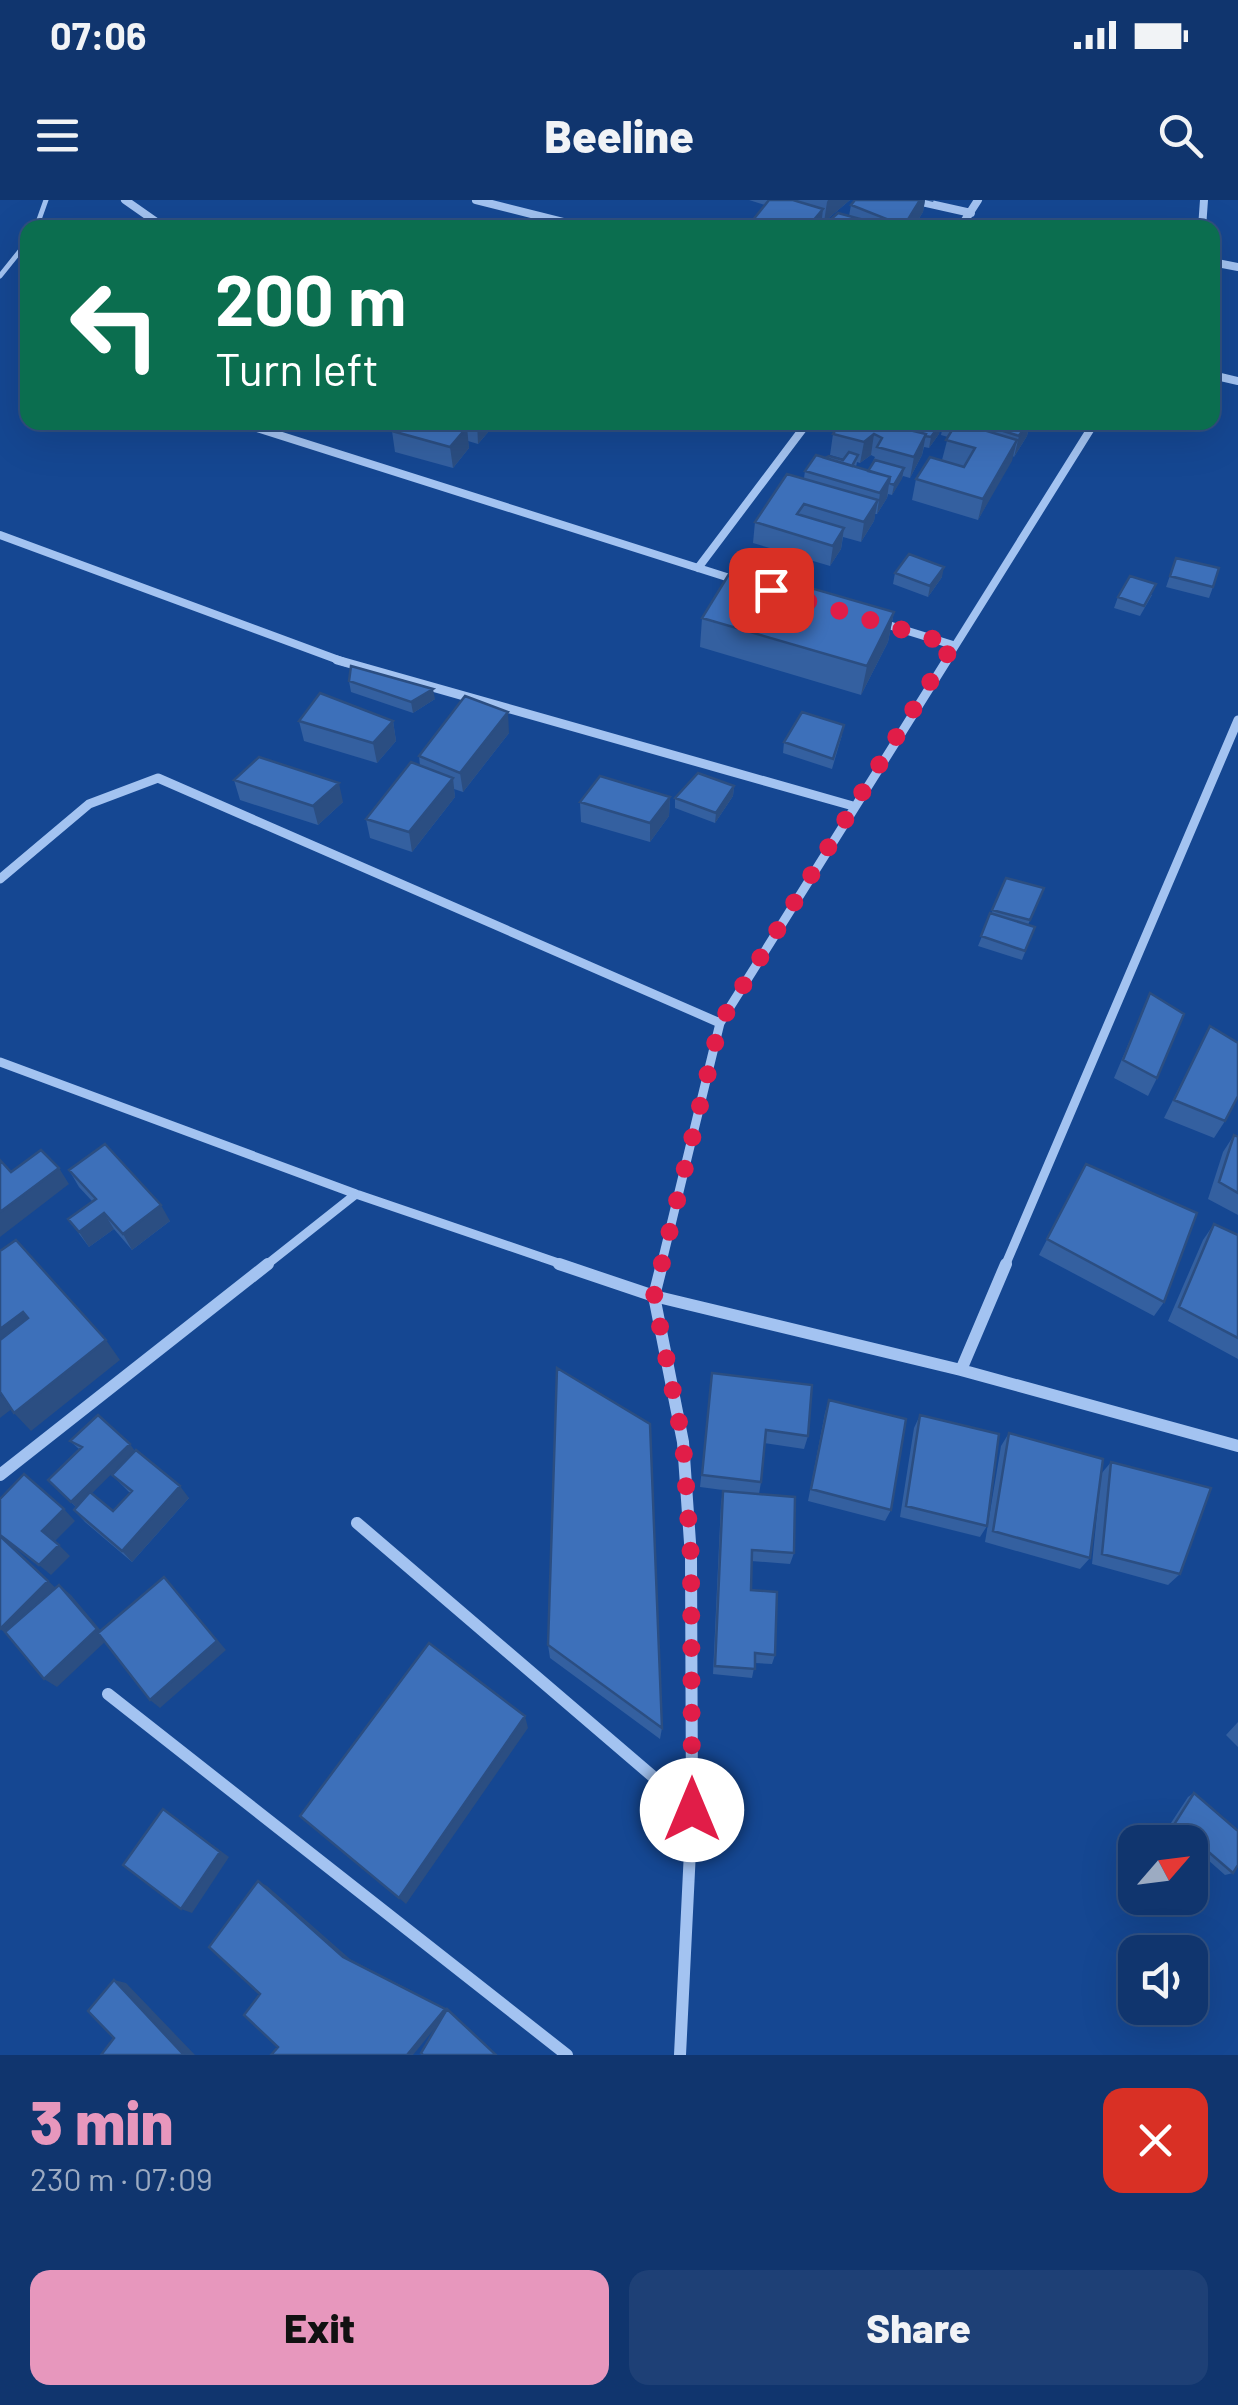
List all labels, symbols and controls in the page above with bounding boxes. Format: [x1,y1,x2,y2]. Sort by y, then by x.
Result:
text: 07:06 [50,12,146,58]
icon: menu [30,108,85,163]
text: Beeline [544,108,694,162]
icon: search [1153,108,1208,163]
text: 200 m [215,256,406,340]
icon: left [50,260,180,390]
text: Turn left [215,341,379,395]
pin [729,548,814,633]
icon: arrive [744,563,799,618]
position arrow [640,1758,744,1862]
north arrow [1118,1825,1208,1915]
map controls [1118,1825,1208,2025]
button: sound [1118,1935,1208,2025]
text: 3 min [30,2085,174,2157]
button: close [1103,2088,1208,2193]
text: 230 m · 07:09 [30,2159,213,2197]
button: Exit [30,2270,609,2385]
button: Share [629,2270,1208,2385]

